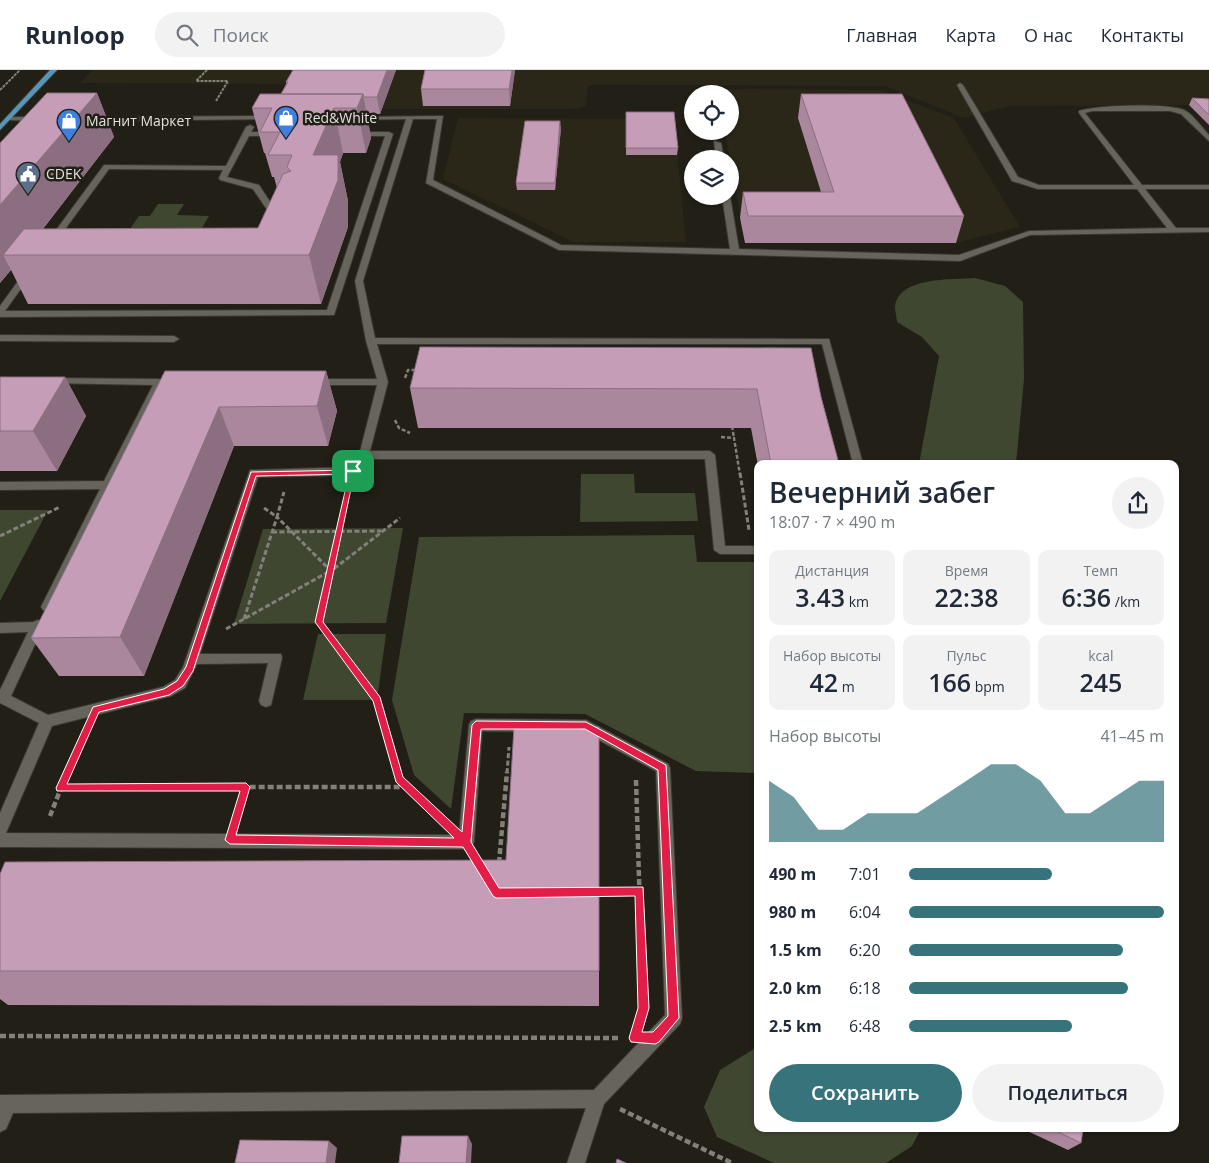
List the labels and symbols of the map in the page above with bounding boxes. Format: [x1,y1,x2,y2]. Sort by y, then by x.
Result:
shop icon: Red&White [273,105,299,139]
shop icon: Магнит Маркет [56,108,82,142]
place label: Red&White [304,108,377,127]
place label: Магнит Маркет [86,111,191,130]
public building icon: CDEK [15,161,41,195]
place label: CDEK [46,164,82,183]
pin [332,450,374,492]

